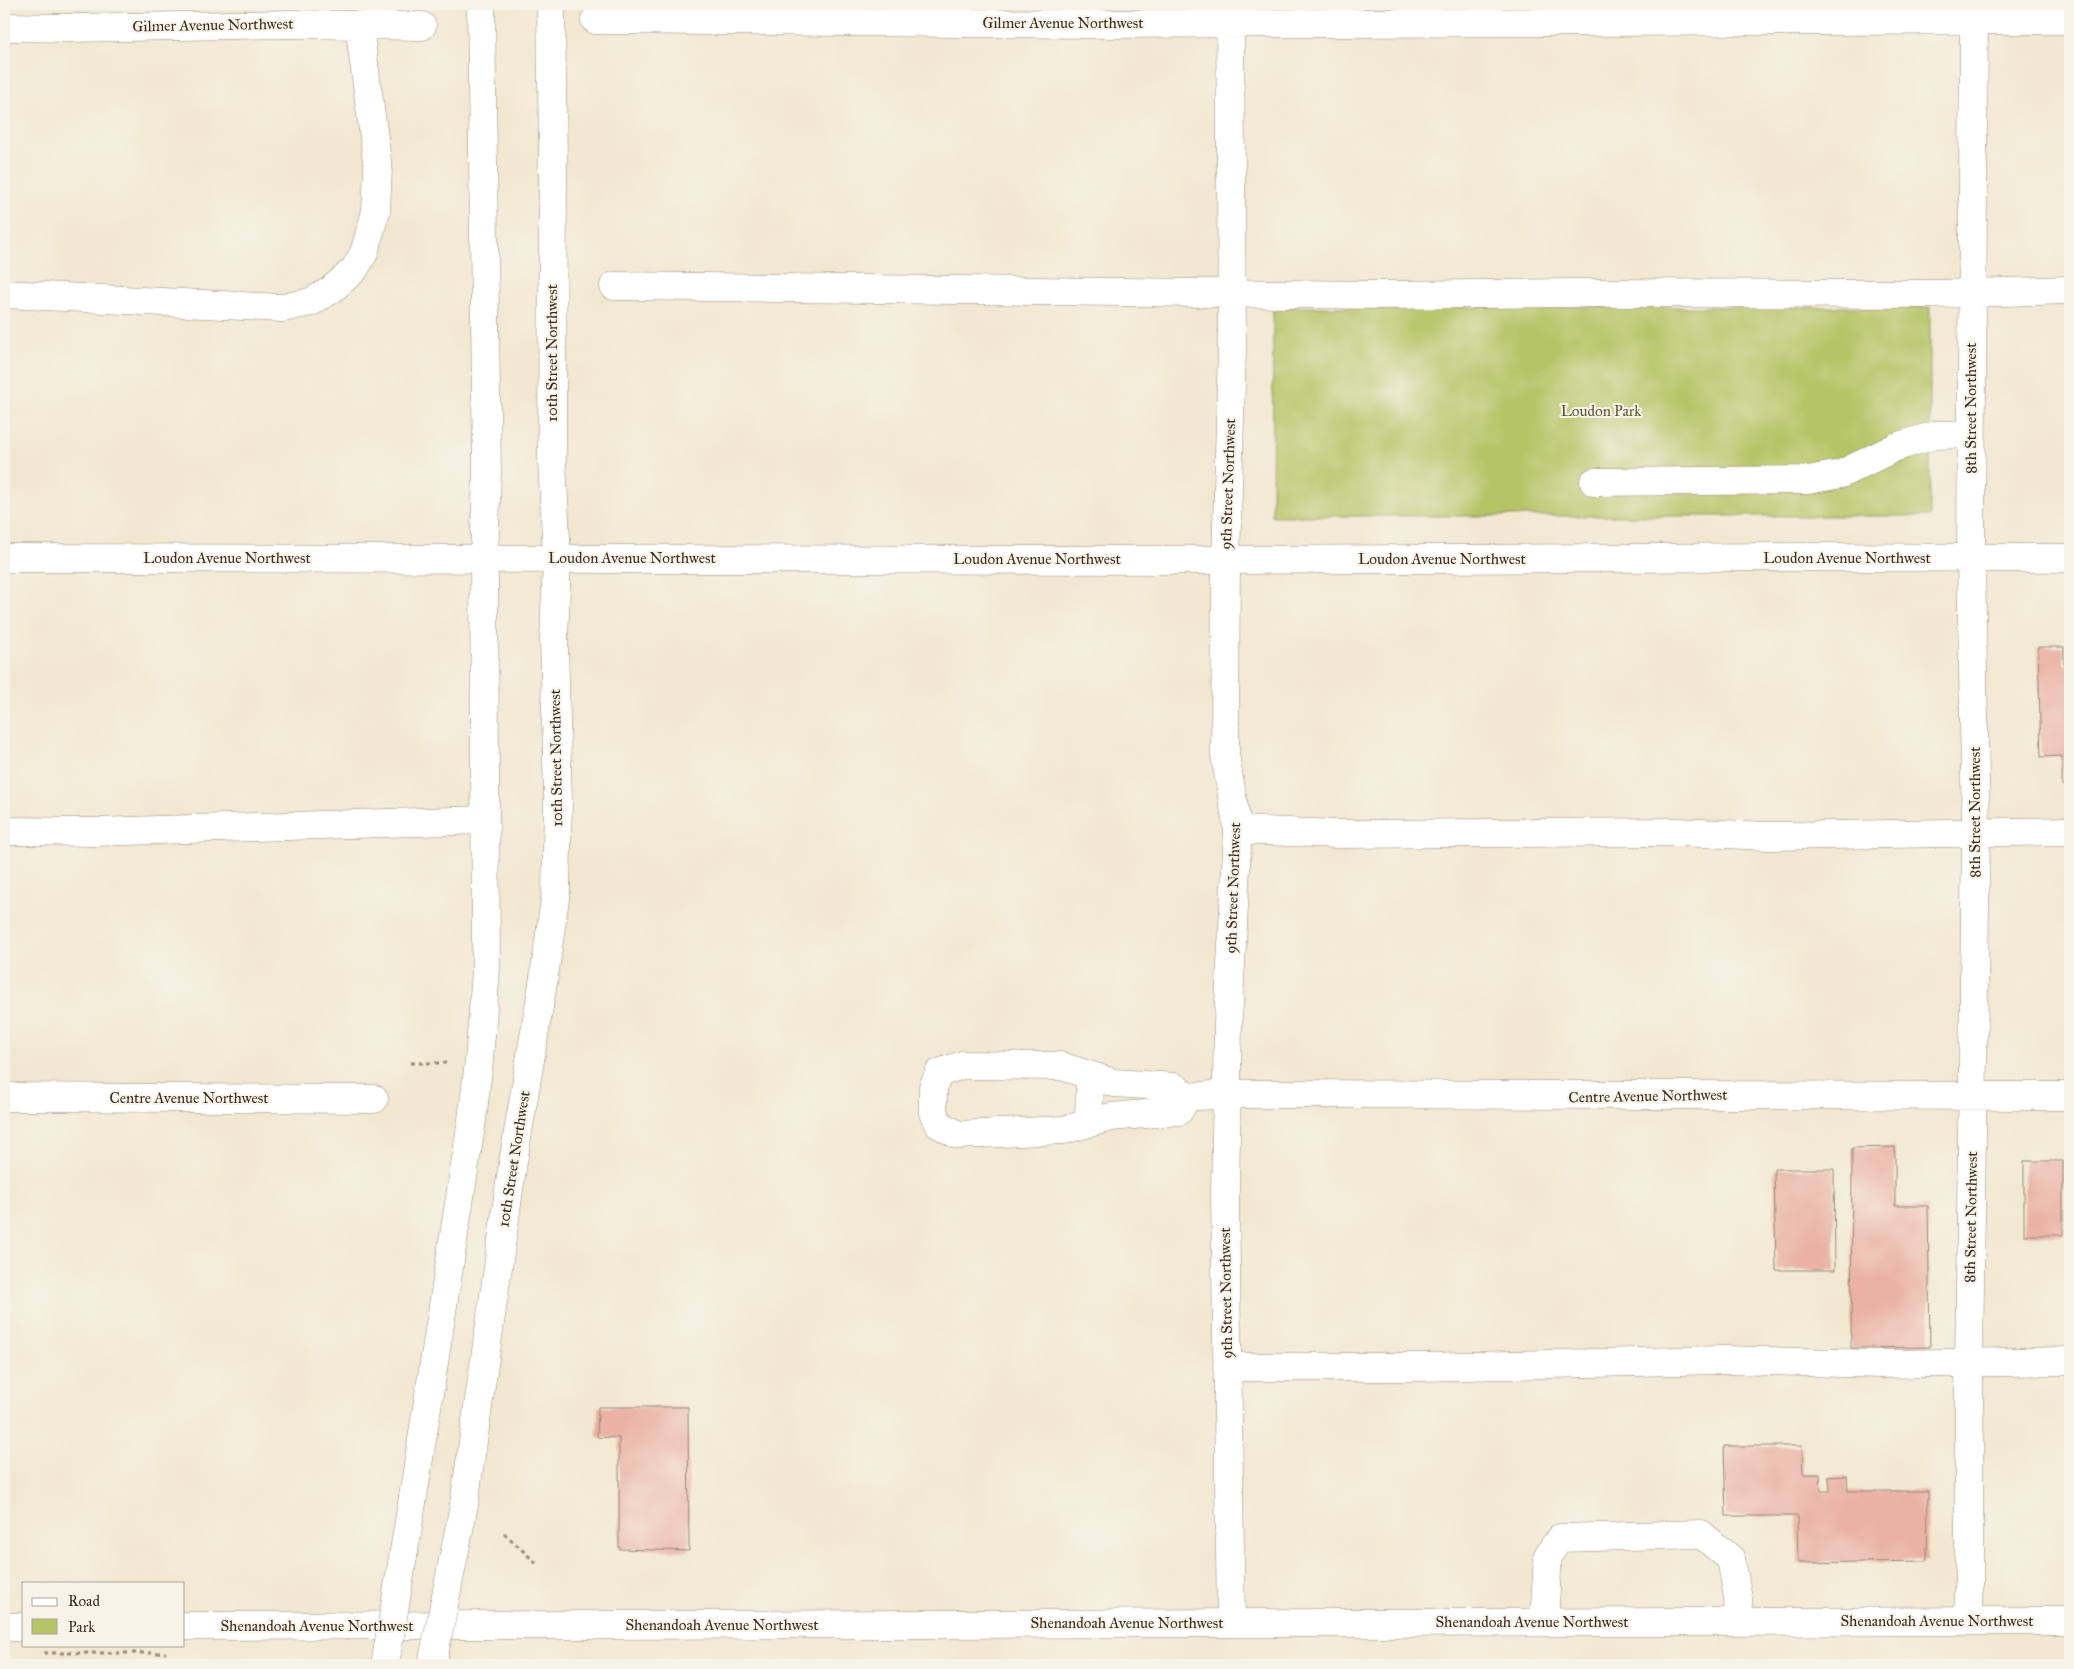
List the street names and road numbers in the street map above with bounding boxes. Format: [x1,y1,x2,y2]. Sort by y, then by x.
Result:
street label: Gilmer Avenue Northwest [983,14,1144,32]
street label: Gilmer Avenue Northwest [132,15,294,35]
street label: 10th Street Northwest [543,283,561,422]
street label: 8th Street Northwest [1962,342,1980,474]
street label: 9th Street Northwest [1217,417,1239,550]
street label: Loudon Avenue Northwest [143,549,311,567]
street label: Loudon Avenue Northwest [548,549,716,567]
street label: Loudon Avenue Northwest [1763,549,1931,567]
street label: Loudon Avenue Northwest [953,550,1121,568]
street label: Loudon Avenue Northwest [1358,550,1526,568]
street label: 10th Street Northwest [546,688,566,827]
street label: 8th Street Northwest [1966,746,1984,878]
street label: 9th Street Northwest [1222,821,1244,954]
street label: Centre Avenue Northwest [1568,1086,1728,1106]
street label: Centre Avenue Northwest [109,1089,269,1107]
street label: 10th Street Northwest [494,1089,534,1229]
street label: 8th Street Northwest [1961,1151,1981,1283]
street label: 9th Street Northwest [1216,1226,1236,1359]
street label: Shenandoah Avenue Northwest [1840,1612,2034,1630]
street label: Shenandoah Avenue Northwest [1435,1613,1629,1631]
street label: Shenandoah Avenue Northwest [1030,1614,1224,1632]
street label: Shenandoah Avenue Northwest [625,1616,819,1634]
street label: Shenandoah Avenue Northwest [220,1617,414,1635]

